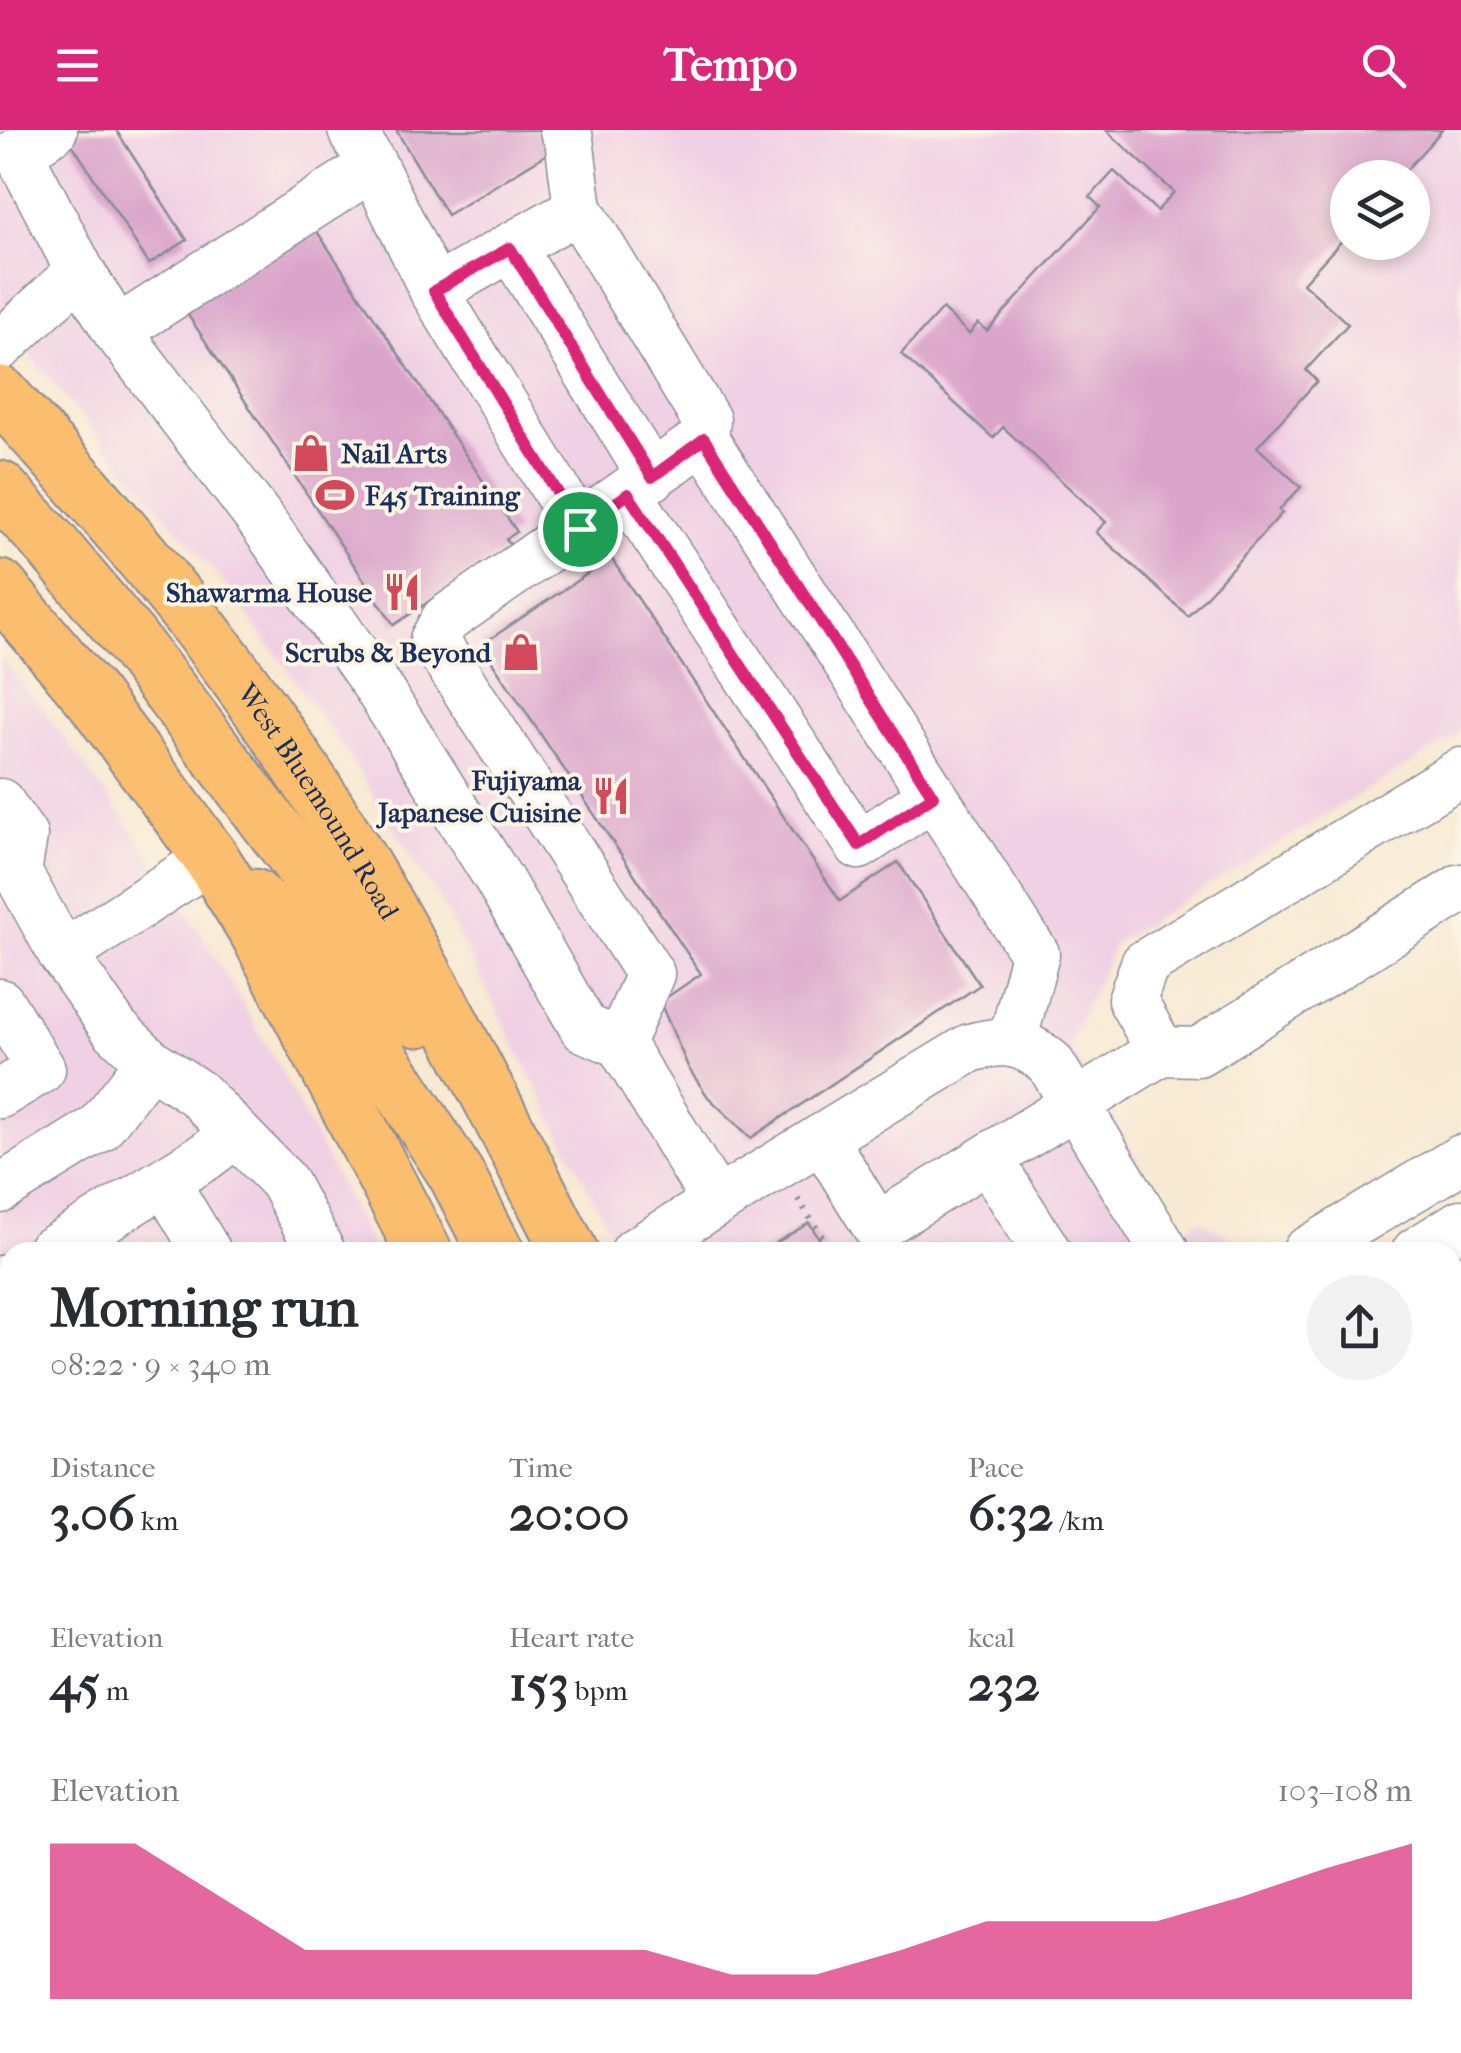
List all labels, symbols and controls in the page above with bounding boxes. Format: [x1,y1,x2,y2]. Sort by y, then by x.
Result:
icon: menu [50,38,105,93]
icon: search [1356,38,1411,93]
text: Tempo [664,39,797,92]
map controls [1330,160,1430,260]
button: layers [1330,160,1430,260]
shop icon: Nail Arts [290,432,332,474]
place label: Nail Arts [341,437,447,470]
sports icon: F45 Training [314,474,356,516]
place label: F45 Training [365,479,521,513]
pin [538,487,623,572]
icon: arrive [553,502,608,557]
restaurant icon: Shawarma House [381,571,423,613]
place label: Shawarma House [166,576,372,609]
shop icon: Scrubs & Beyond [500,631,542,673]
place label: Scrubs & Beyond [285,636,492,669]
street label: West Bluemound Road [230,676,406,926]
place label: Fujiyama Japanese Cuisine [375,764,582,829]
restaurant icon: Fujiyama Japanese Cuisine [590,775,632,817]
button: share [1307,1275,1412,1380]
text: Morning run [50,1276,358,1340]
text: 08:22 · 9 × 340 m [50,1346,271,1383]
text: Distance [50,1451,155,1484]
text: Time [509,1451,573,1484]
text: Pace [968,1451,1024,1484]
text: 3.06 [50,1484,135,1543]
text: 20:00 [509,1484,630,1543]
text: 6:32 [968,1484,1053,1543]
text: km [135,1504,179,1537]
text: /km [1053,1504,1104,1537]
text: Elevation [50,1621,163,1654]
text: Heart rate [509,1621,634,1654]
text: kcal [968,1621,1015,1654]
text: 45 [50,1654,100,1713]
text: 153 [509,1654,569,1713]
text: 232 [968,1654,1040,1713]
text: m [100,1674,129,1707]
text: bpm [569,1674,628,1707]
text: Elevation [50,1772,179,1809]
text: 103–108 m [1278,1772,1412,1809]

